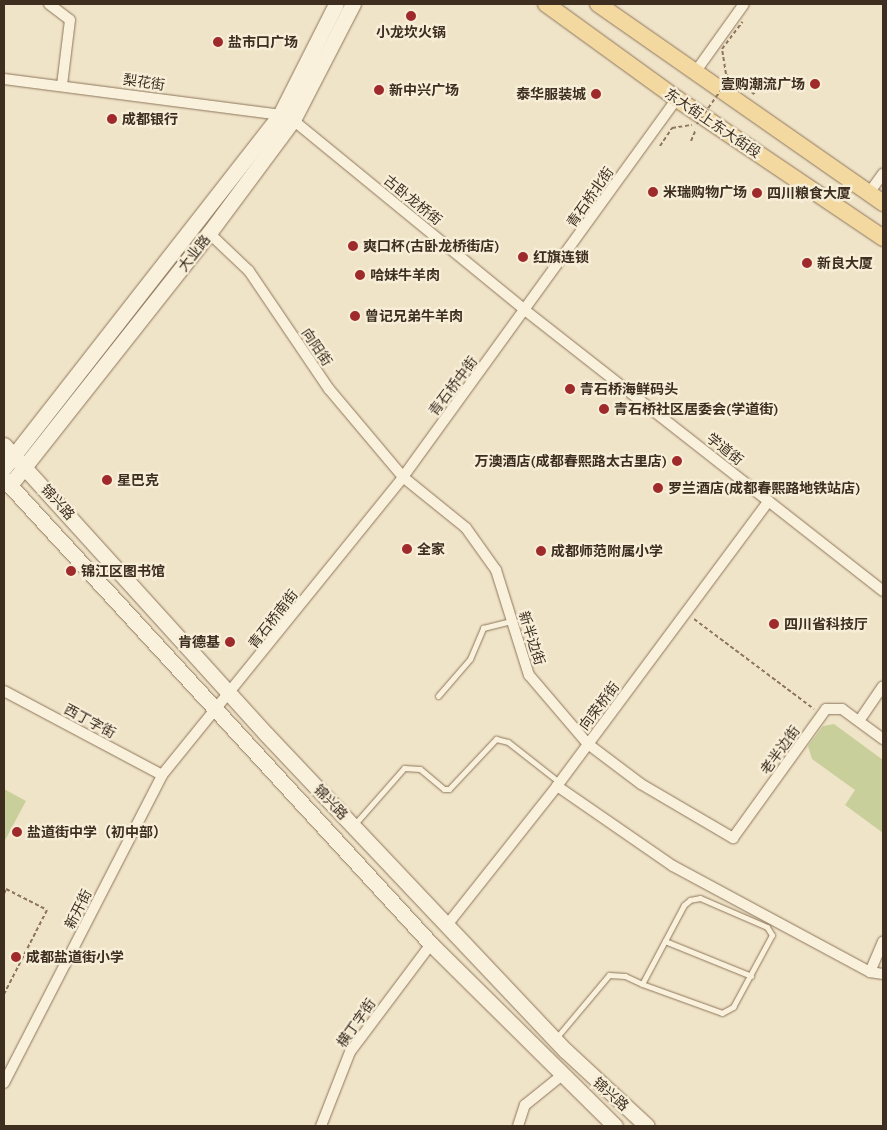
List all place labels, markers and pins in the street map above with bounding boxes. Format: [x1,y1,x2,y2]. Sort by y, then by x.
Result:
marker: 小龙坎火锅 [405,10,417,22]
place label: 小龙坎火锅 [376,24,446,40]
place label: 盐市口广场 [228,34,298,50]
marker: 盐市口广场 [212,36,224,48]
place label: 壹购潮流广场 [721,76,805,92]
marker: 壹购潮流广场 [809,78,821,90]
place label: 新中兴广场 [389,82,459,98]
marker: 新中兴广场 [373,84,385,96]
place label: 泰华服装城 [516,86,586,102]
marker: 泰华服装城 [590,88,602,100]
place label: 成都银行 [122,111,178,127]
marker: 成都银行 [106,113,118,125]
place label: 米瑞购物广场 [663,184,747,200]
place label: 四川粮食大厦 [767,185,851,201]
marker: 米瑞购物广场 [647,186,659,198]
marker: 四川粮食大厦 [751,187,763,199]
place label: 爽口杯(古卧龙桥街店) [363,238,500,254]
marker: 爽口杯(古卧龙桥街店) [347,240,359,252]
place label: 红旗连锁 [533,249,589,265]
marker: 红旗连锁 [517,251,529,263]
place label: 新良大厦 [817,255,873,271]
marker: 新良大厦 [801,257,813,269]
place label: 哈妹牛羊肉 [370,267,440,283]
marker: 哈妹牛羊肉 [354,269,366,281]
place label: 曾记兄弟牛羊肉 [365,308,463,324]
marker: 曾记兄弟牛羊肉 [349,310,361,322]
place label: 青石桥海鲜码头 [580,381,678,397]
marker: 青石桥海鲜码头 [564,383,576,395]
place label: 青石桥社区居委会(学道街) [614,401,779,417]
marker: 青石桥社区居委会(学道街) [598,403,610,415]
place label: 万澳酒店(成都春熙路太古里店) [474,453,667,469]
marker: 万澳酒店(成都春熙路太古里店) [671,455,683,467]
place label: 星巴克 [117,472,159,488]
marker: 星巴克 [101,474,113,486]
place label: 罗兰酒店(成都春熙路地铁站店) [668,480,861,496]
marker: 罗兰酒店(成都春熙路地铁站店) [652,482,664,494]
place label: 全家 [417,541,445,557]
marker: 全家 [401,543,413,555]
place label: 成都师范附属小学 [551,543,663,559]
marker: 成都师范附属小学 [535,545,547,557]
place label: 锦江区图书馆 [81,563,165,579]
marker: 锦江区图书馆 [65,565,77,577]
place label: 四川省科技厅 [784,616,868,632]
marker: 四川省科技厅 [768,618,780,630]
place label: 肯德基 [178,634,220,650]
marker: 肯德基 [224,636,236,648]
place label: 盐道街中学（初中部） [27,824,167,840]
marker: 盐道街中学（初中部） [11,826,23,838]
place label: 成都盐道街小学 [26,949,124,965]
marker: 成都盐道街小学 [10,951,22,963]

